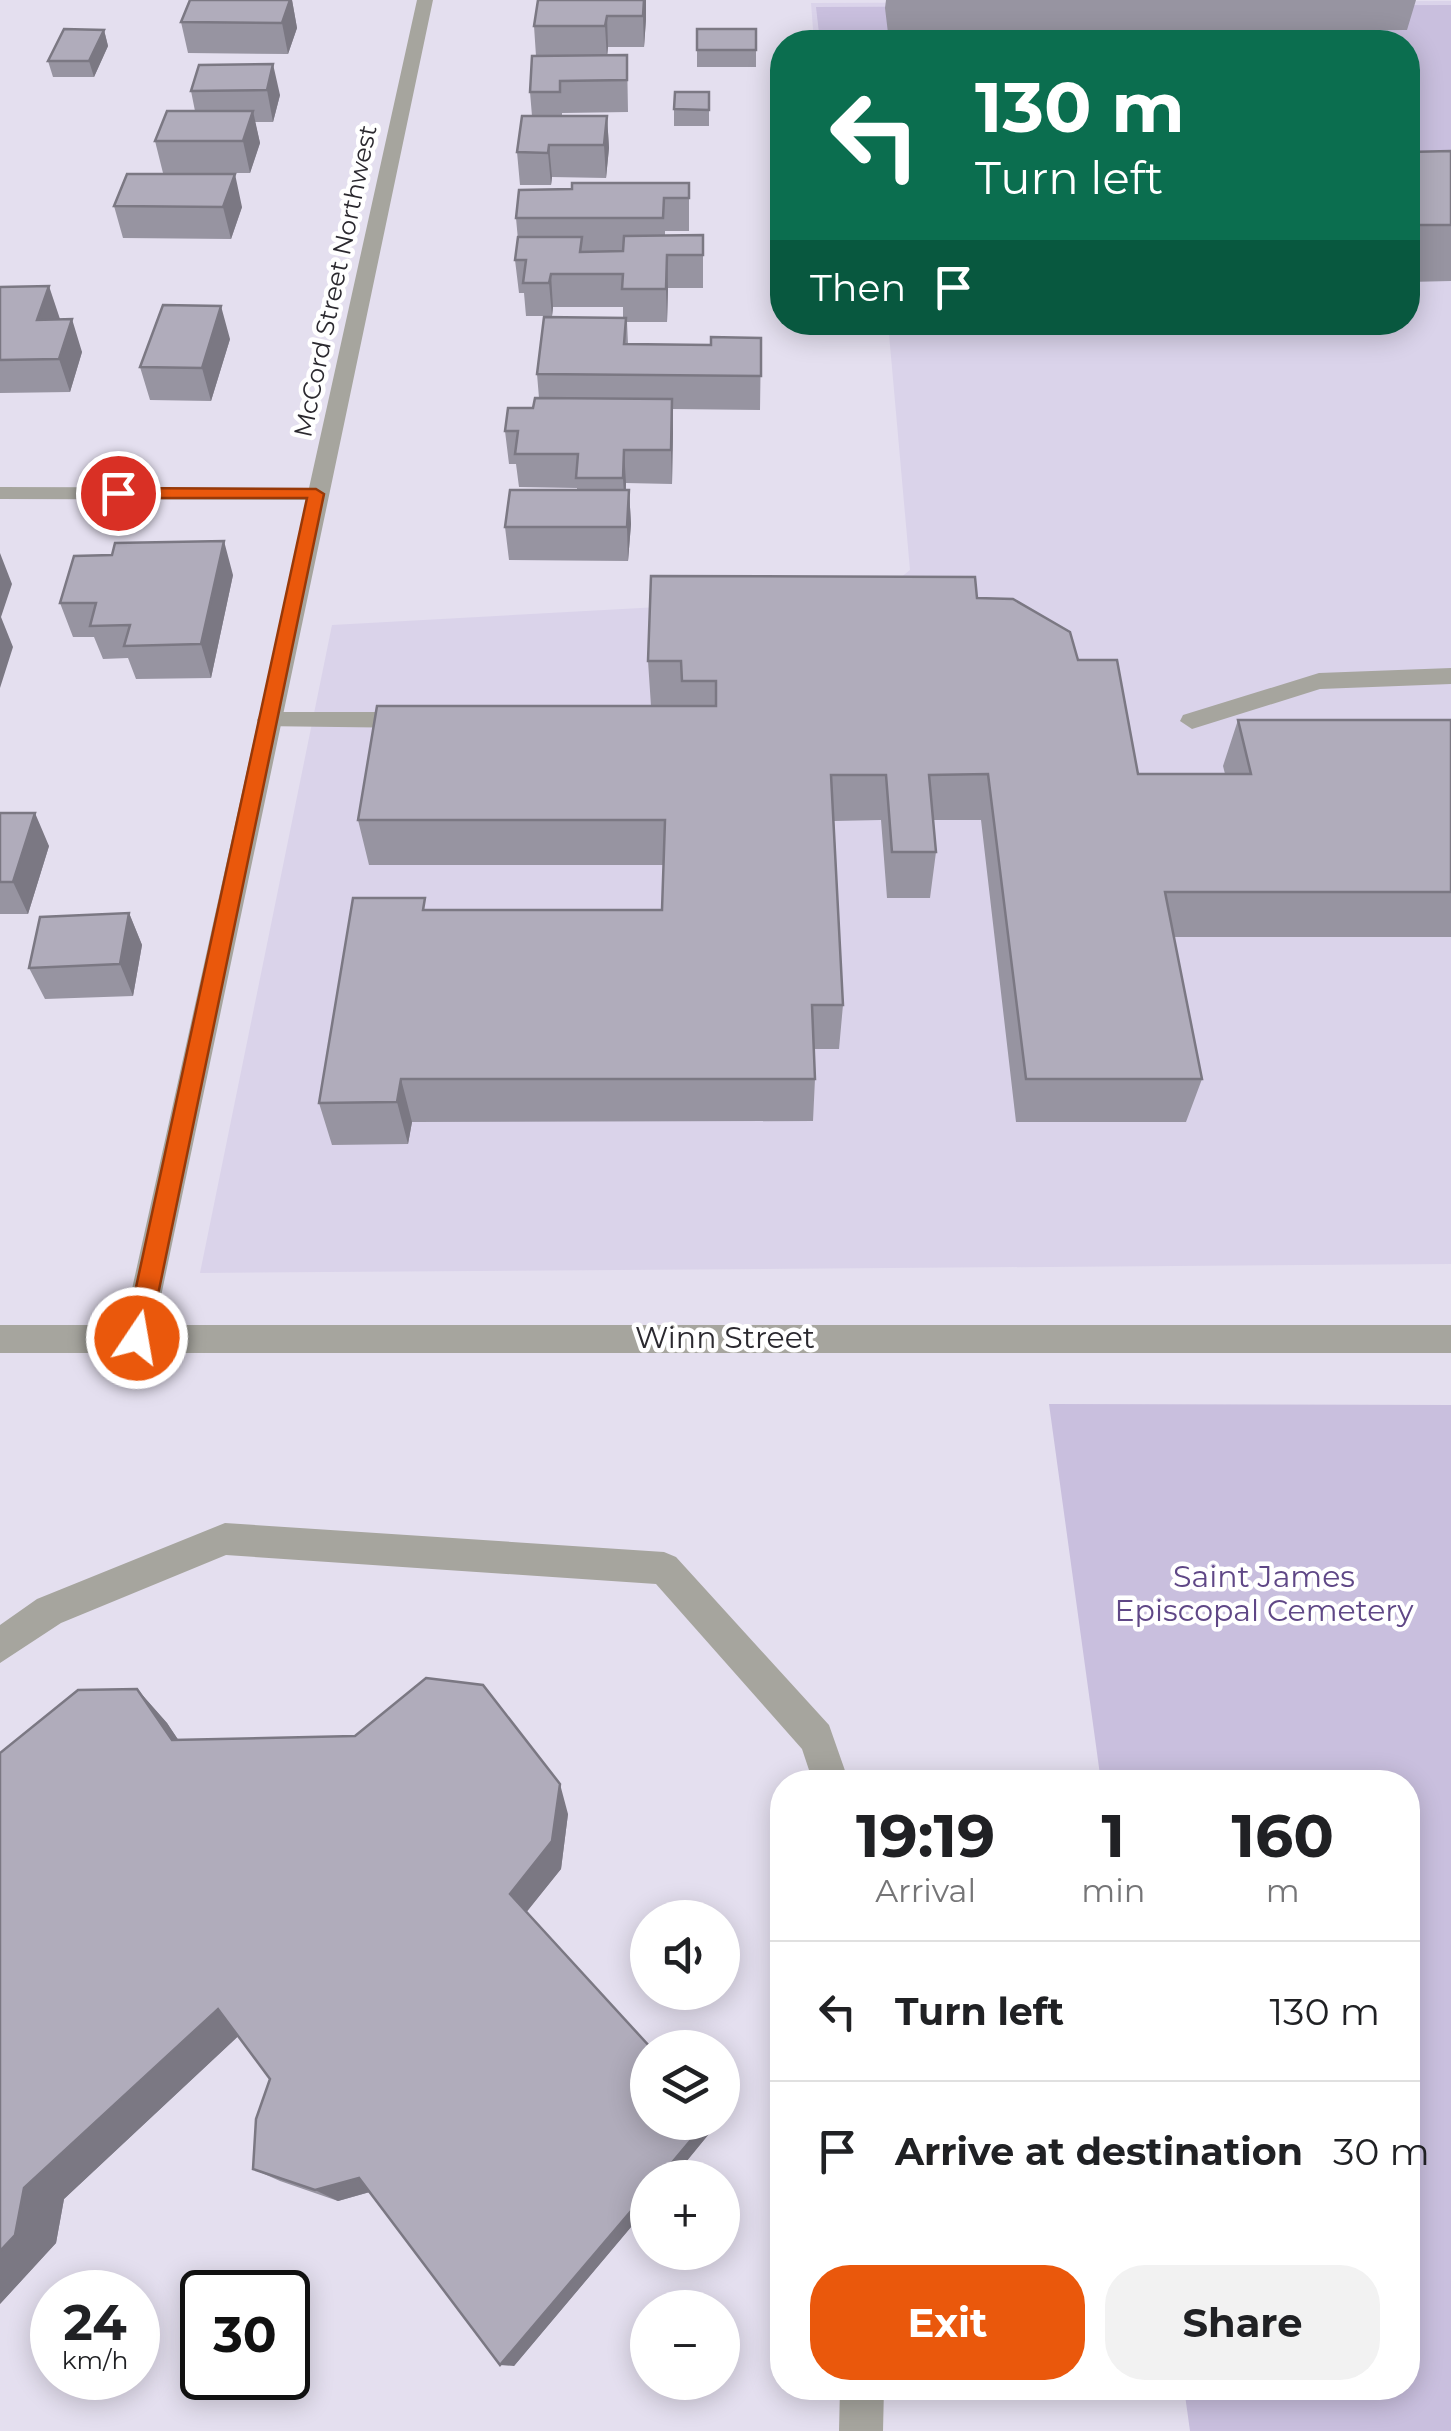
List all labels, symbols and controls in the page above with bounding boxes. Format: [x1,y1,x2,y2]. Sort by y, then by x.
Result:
text: 130 m [975,64,1185,150]
icon: left [810,70,940,200]
street label: McCord Street Northwest [287,122,383,440]
text: Turn left [975,150,1163,205]
icon: arrive [926,260,981,315]
text: Then [810,264,906,311]
pin [76,451,161,536]
icon: arrive [91,466,146,521]
position arrow [85,1286,189,1390]
street label: Winn Street [635,1319,815,1356]
park label: Saint James Episcopal Cemetery [1115,1558,1414,1629]
text: 19:19 [856,1799,995,1872]
text: 1 [1102,1799,1125,1872]
text: 160 [1231,1799,1334,1872]
text: Arrival [875,1871,976,1910]
text: min [1081,1871,1145,1910]
text: m [1266,1871,1300,1910]
map controls [630,1900,740,2400]
button: sound [630,1900,740,2010]
icon: left [810,1984,865,2039]
text: Turn left [895,1988,1064,2035]
text: 130 m [1269,1988,1380,2035]
button: layers [630,2030,740,2140]
icon: arrive [810,2124,865,2179]
text: Arrive at destination [895,2128,1303,2175]
text: 30 m [1333,2128,1430,2175]
button: + [630,2160,740,2270]
button: Exit [810,2265,1085,2380]
button: Share [1105,2265,1380,2380]
speed limit sign: 30 [180,2270,310,2400]
button: − [630,2290,740,2400]
text: 24 [63,2292,127,2353]
text: km/h [62,2345,128,2375]

